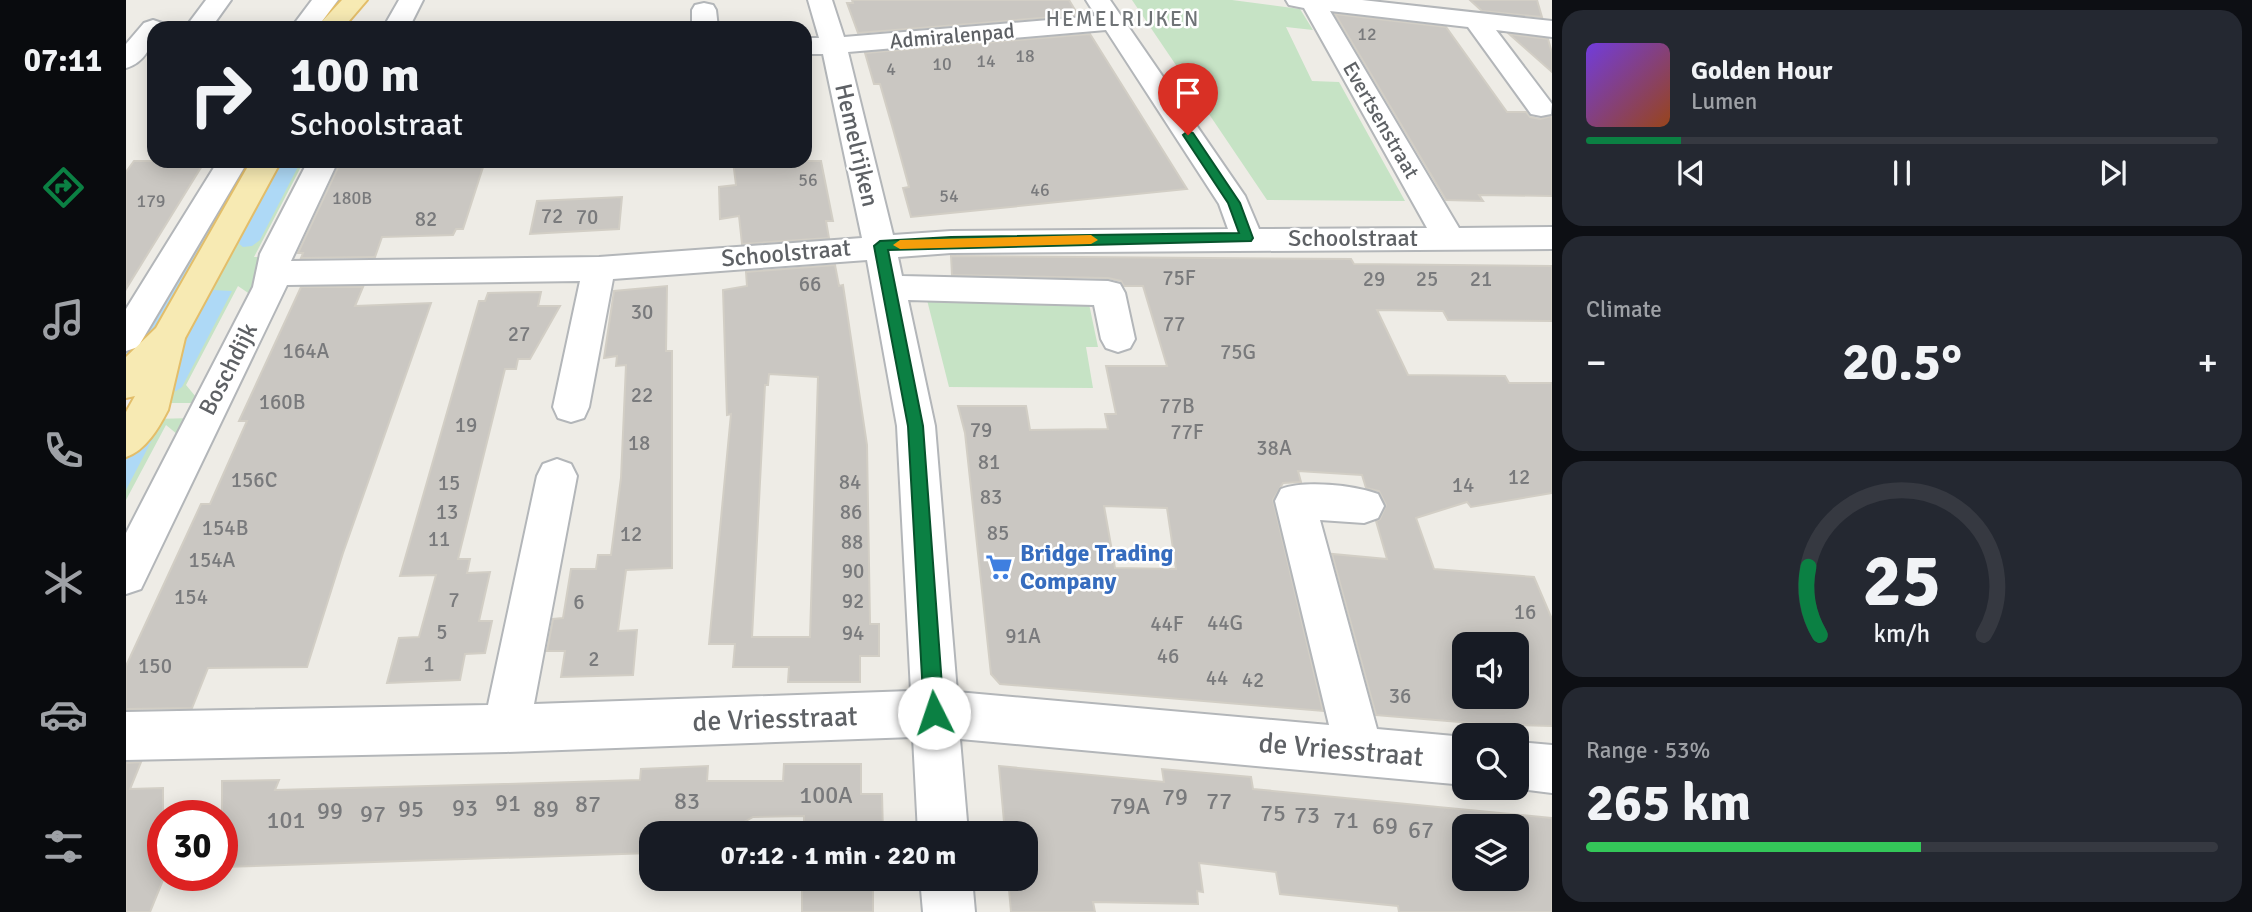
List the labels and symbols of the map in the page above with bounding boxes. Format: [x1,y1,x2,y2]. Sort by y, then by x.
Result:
district label: HEMELRIJKEN [1046,6,1200,32]
street label: Admiralenpad [888,18,1016,54]
house number: 12 [1357,23,1377,45]
house number: 18 [1015,45,1035,67]
house number: 14 [976,50,996,72]
house number: 10 [932,53,952,75]
street label: Evertsenstraat [1337,57,1425,183]
house number: 4 [886,58,896,80]
pin [1158,63,1218,135]
street label: Hemelrijken [828,80,886,210]
house number: 56 [798,169,818,191]
house number: 46 [1030,179,1050,201]
house number: 54 [939,185,959,207]
house number: 180B [332,187,372,209]
house number: 179 [136,190,166,212]
house number: 72 [541,203,563,229]
house number: 70 [576,204,598,230]
house number: 82 [415,206,437,232]
street label: Schoolstraat [1288,223,1418,253]
street label: Schoolstraat [720,232,852,274]
house number: 75F [1162,265,1196,291]
house number: 29 [1363,266,1385,292]
house number: 25 [1416,266,1438,292]
house number: 21 [1470,266,1492,292]
house number: 66 [799,271,821,297]
house number: 30 [631,299,653,325]
house number: 77 [1163,311,1185,337]
street label: Boschdijk [192,318,264,420]
house number: 27 [508,321,530,347]
house number: 164A [283,338,330,364]
house number: 75G [1220,339,1256,365]
house number: 22 [631,382,653,408]
house number: 160B [259,389,305,415]
house number: 77B [1159,393,1195,419]
house number: 19 [455,412,477,438]
house number: 79 [970,417,992,443]
house number: 77F [1170,419,1204,445]
house number: 18 [628,430,650,456]
house number: 38A [1256,435,1292,461]
house number: 81 [978,449,1000,475]
house number: 12 [1508,464,1530,490]
house number: 156C [231,467,277,493]
house number: 84 [839,469,861,495]
house number: 15 [438,470,460,496]
house number: 14 [1452,472,1474,498]
house number: 83 [980,484,1002,510]
house number: 13 [436,499,458,525]
house number: 86 [840,499,862,525]
house number: 154B [202,515,248,541]
house number: 85 [987,520,1009,546]
house number: 12 [620,521,642,547]
house number: 11 [428,526,450,552]
house number: 88 [841,529,863,555]
place label: Bridge Trading Company [1020,538,1174,596]
house number: 154A [189,547,236,573]
supermarket icon: Bridge Trading Company [984,552,1014,582]
house number: 90 [842,558,864,584]
house number: 154 [174,584,208,610]
house number: 7 [448,587,460,613]
house number: 92 [842,588,864,614]
house number: 6 [573,589,585,615]
house number: 16 [1514,599,1536,625]
house number: 44G [1207,610,1243,636]
house number: 44F [1150,611,1184,637]
house number: 5 [436,619,448,645]
house number: 94 [842,620,864,646]
house number: 91A [1005,623,1041,649]
house number: 46 [1157,643,1179,669]
house number: 2 [588,646,600,672]
house number: 1 [423,651,435,677]
house number: 150 [138,653,172,679]
house number: 44 [1206,665,1228,691]
house number: 42 [1242,667,1264,693]
position arrow [897,676,971,750]
house number: 36 [1389,683,1411,709]
street label: de Vriesstraat [692,699,858,739]
street label: de Vriesstraat [1257,726,1425,774]
house number: 100A [799,780,853,810]
house number: 79 [1162,782,1188,812]
house number: 83 [674,786,700,816]
house number: 77 [1206,786,1232,816]
house number: 91 [495,788,521,818]
house number: 87 [575,789,601,819]
house number: 79A [1110,791,1151,821]
house number: 93 [452,793,478,823]
house number: 95 [398,794,424,824]
house number: 89 [533,794,559,824]
house number: 99 [317,796,343,826]
house number: 75 [1260,798,1286,828]
house number: 97 [360,799,386,829]
speed limit sign: 30 [147,800,238,891]
house number: 73 [1294,800,1320,830]
house number: 101 [267,805,305,835]
house number: 71 [1333,805,1359,835]
house number: 69 [1372,811,1398,841]
house number: 67 [1408,815,1434,845]

